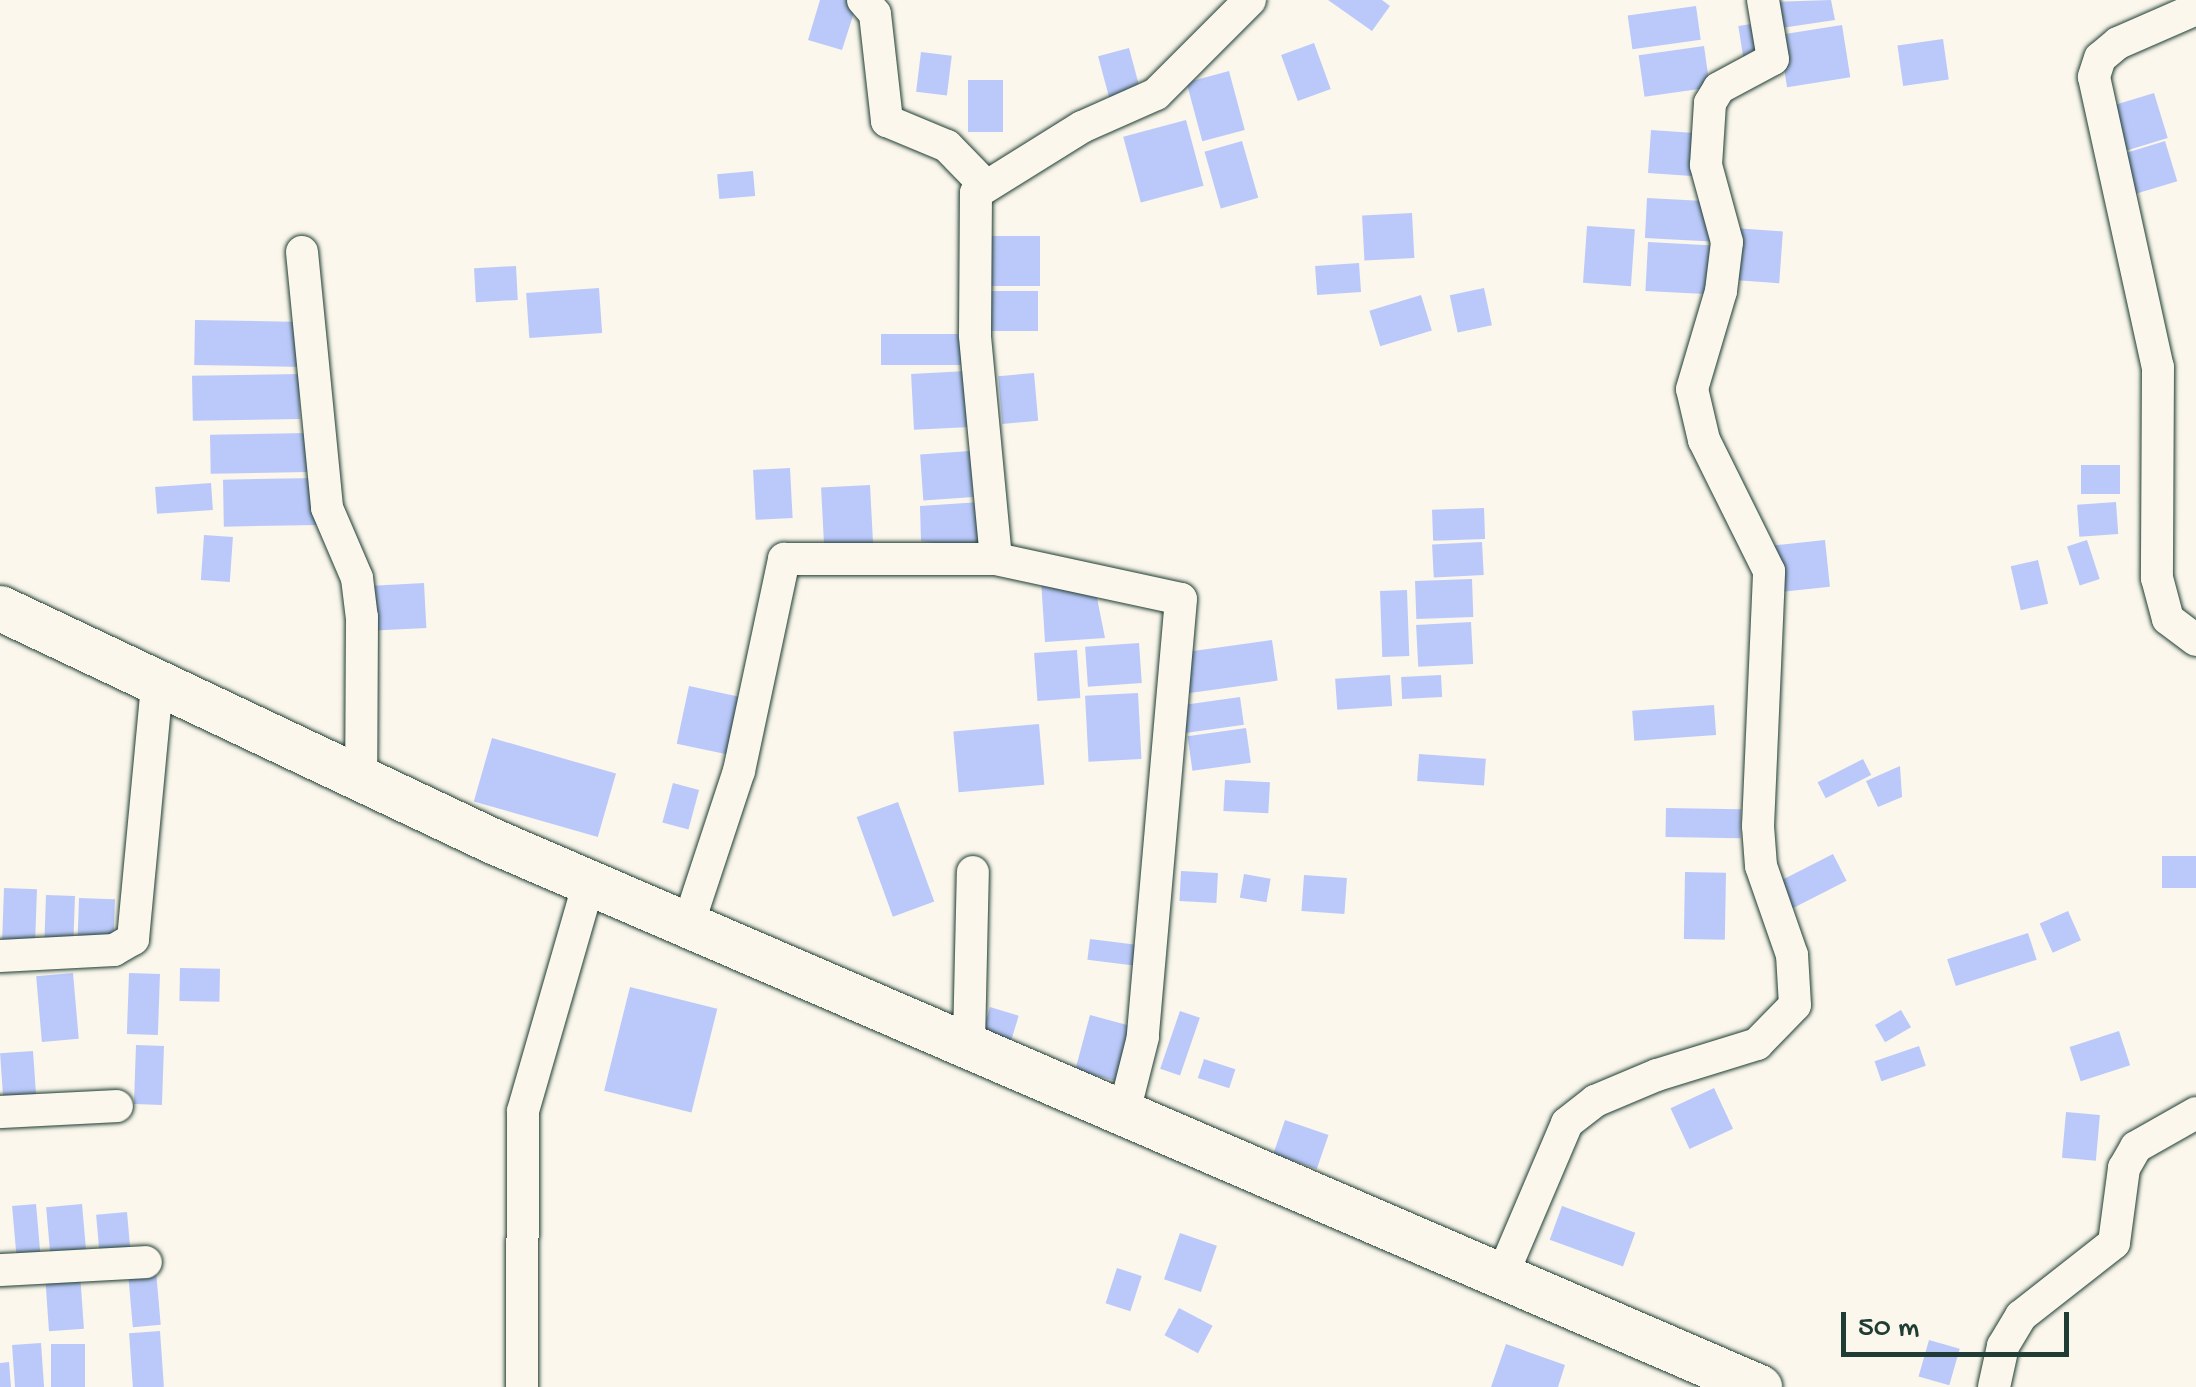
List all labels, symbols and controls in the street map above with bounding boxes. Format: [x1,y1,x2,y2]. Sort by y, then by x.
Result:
scale bar [1846,1292,2074,1354]
text: 50 m [1858,1312,1919,1347]

